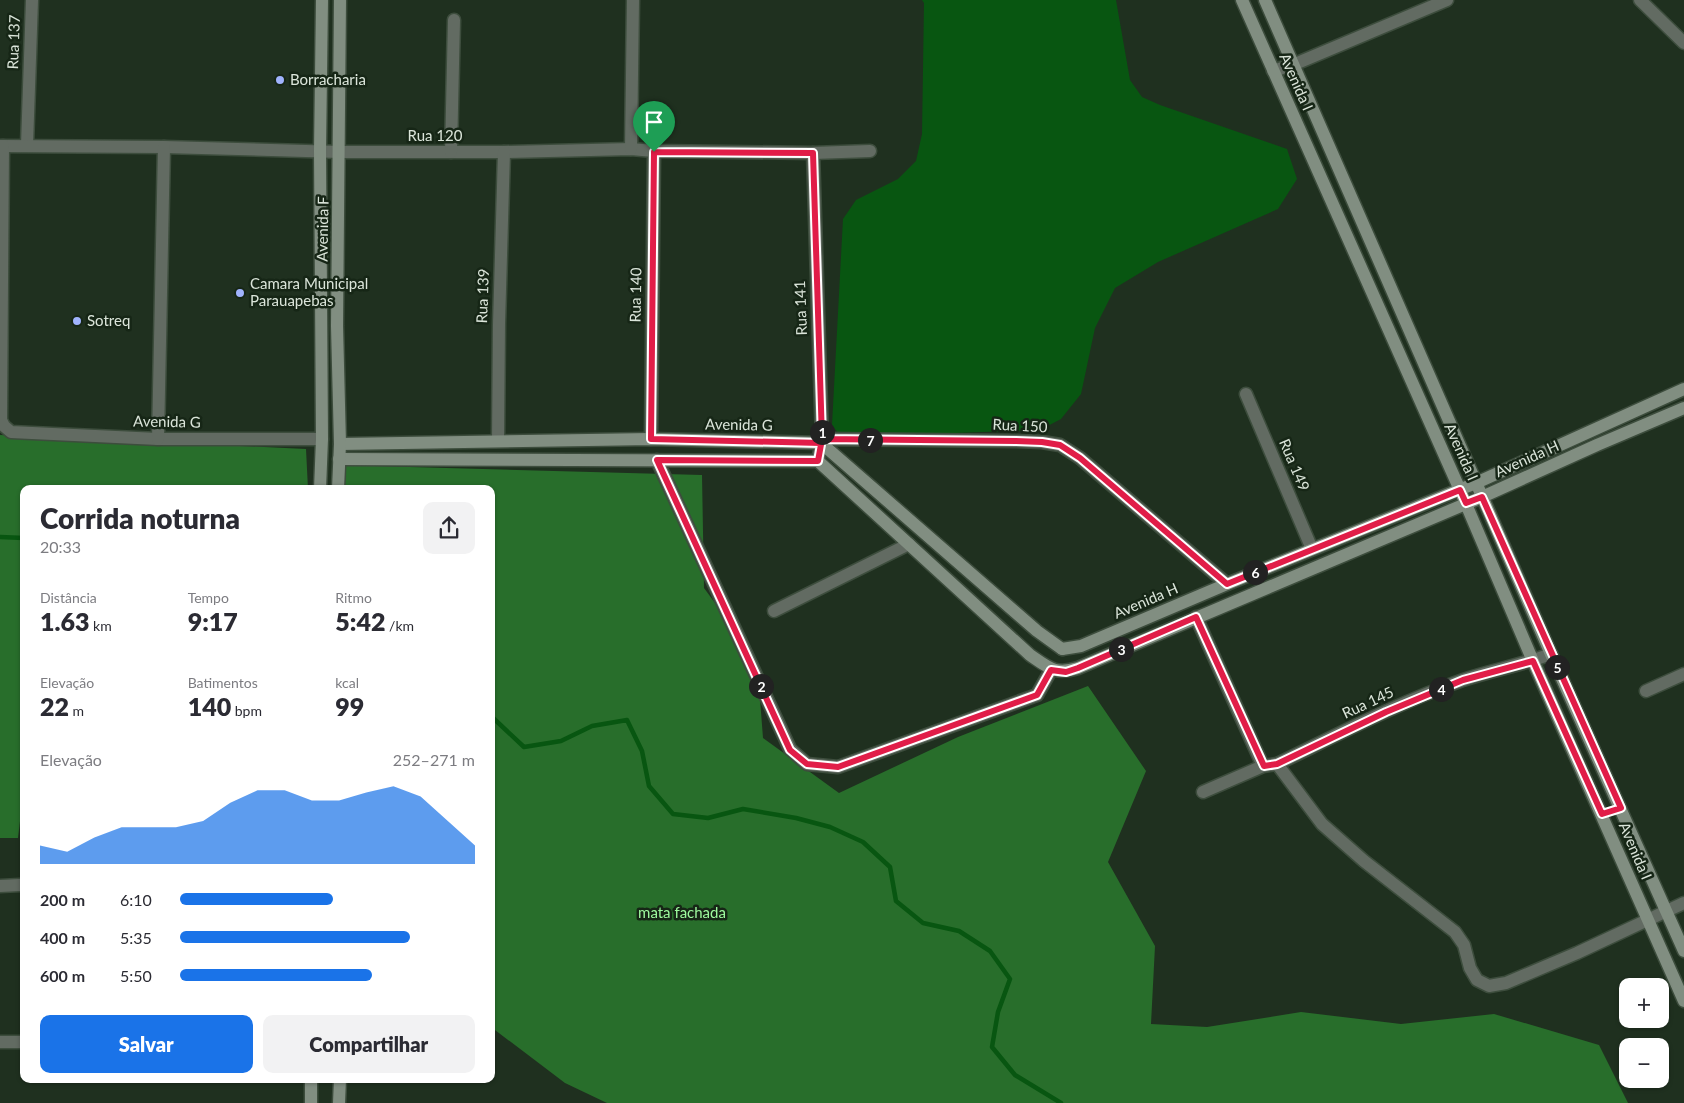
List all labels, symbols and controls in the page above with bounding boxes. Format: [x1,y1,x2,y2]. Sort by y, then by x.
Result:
street label: Rua 137 [3,14,23,70]
street label: Avenida I [1276,50,1318,113]
place label: Borracharia [290,70,366,88]
marker: Borracharia [274,74,286,86]
pin [633,101,675,152]
icon: arrive [640,108,668,136]
street label: Rua 120 [408,126,463,144]
street label: Avenida F [312,196,332,262]
street label: Rua 140 [626,267,644,323]
street label: Rua 139 [472,268,492,324]
place label: Camara Municipal Parauapebas [250,274,368,309]
street label: Rua 141 [790,280,810,336]
marker: Camara Municipal Parauapebas [234,287,246,299]
place label: Sotreq [87,311,130,329]
marker: Sotreq [71,315,83,327]
street label: Avenida G [133,411,201,431]
street label: Avenida G [705,414,773,434]
street label: Rua 150 [992,415,1048,435]
pin: 1 [810,420,834,444]
street label: Avenida I [1441,420,1483,483]
text: 1 [818,424,827,441]
pin: 7 [858,428,882,452]
text: 7 [866,432,875,449]
street label: Rua 149 [1276,436,1314,493]
street label: Avenida H [1492,436,1561,480]
text: Corrida noturna [40,501,240,535]
button: share [423,502,475,554]
text: 20:33 [40,537,81,556]
pin: 6 [1242,560,1268,584]
text: 6 [1251,564,1260,581]
street label: Avenida H [1111,578,1180,622]
text: Distância [40,589,97,606]
text: Tempo [188,589,229,606]
text: Ritmo [335,589,372,606]
text: 1.63 [40,606,89,636]
text: 9:17 [188,606,238,636]
text: 5:42 [335,606,385,636]
text: km [89,617,112,634]
text: /km [385,617,414,634]
pin: 3 [1108,636,1134,662]
text: 3 [1117,641,1126,658]
pin: 5 [1544,654,1570,680]
text: 5 [1553,659,1562,676]
text: Elevação [40,674,94,691]
text: Batimentos [188,674,258,691]
text: kcal [335,674,359,691]
pin: 2 [748,674,774,698]
pin: 4 [1428,676,1454,702]
text: 2 [757,678,766,695]
text: 4 [1437,681,1446,698]
street label: Rua 145 [1339,682,1396,722]
text: 22 [40,691,69,721]
text: 140 [188,691,231,721]
text: 99 [335,691,364,721]
text: m [69,702,84,719]
text: bpm [231,702,262,719]
text: Elevação [40,750,102,769]
text: 252–271 m [393,750,475,769]
street label: Avenida I [1616,819,1656,882]
text: 200 m [40,890,85,909]
text: 6:10 [120,890,152,909]
park label: mata fachada [638,903,726,921]
text: 400 m [40,928,85,947]
text: 5:35 [120,928,152,947]
text: 600 m [40,966,85,985]
text: 5:50 [120,966,152,985]
map controls [1619,978,1669,1088]
button: + [1619,978,1669,1028]
button: Salvar [40,1015,253,1073]
button: Compartilhar [263,1015,475,1073]
button: − [1619,1038,1669,1088]

